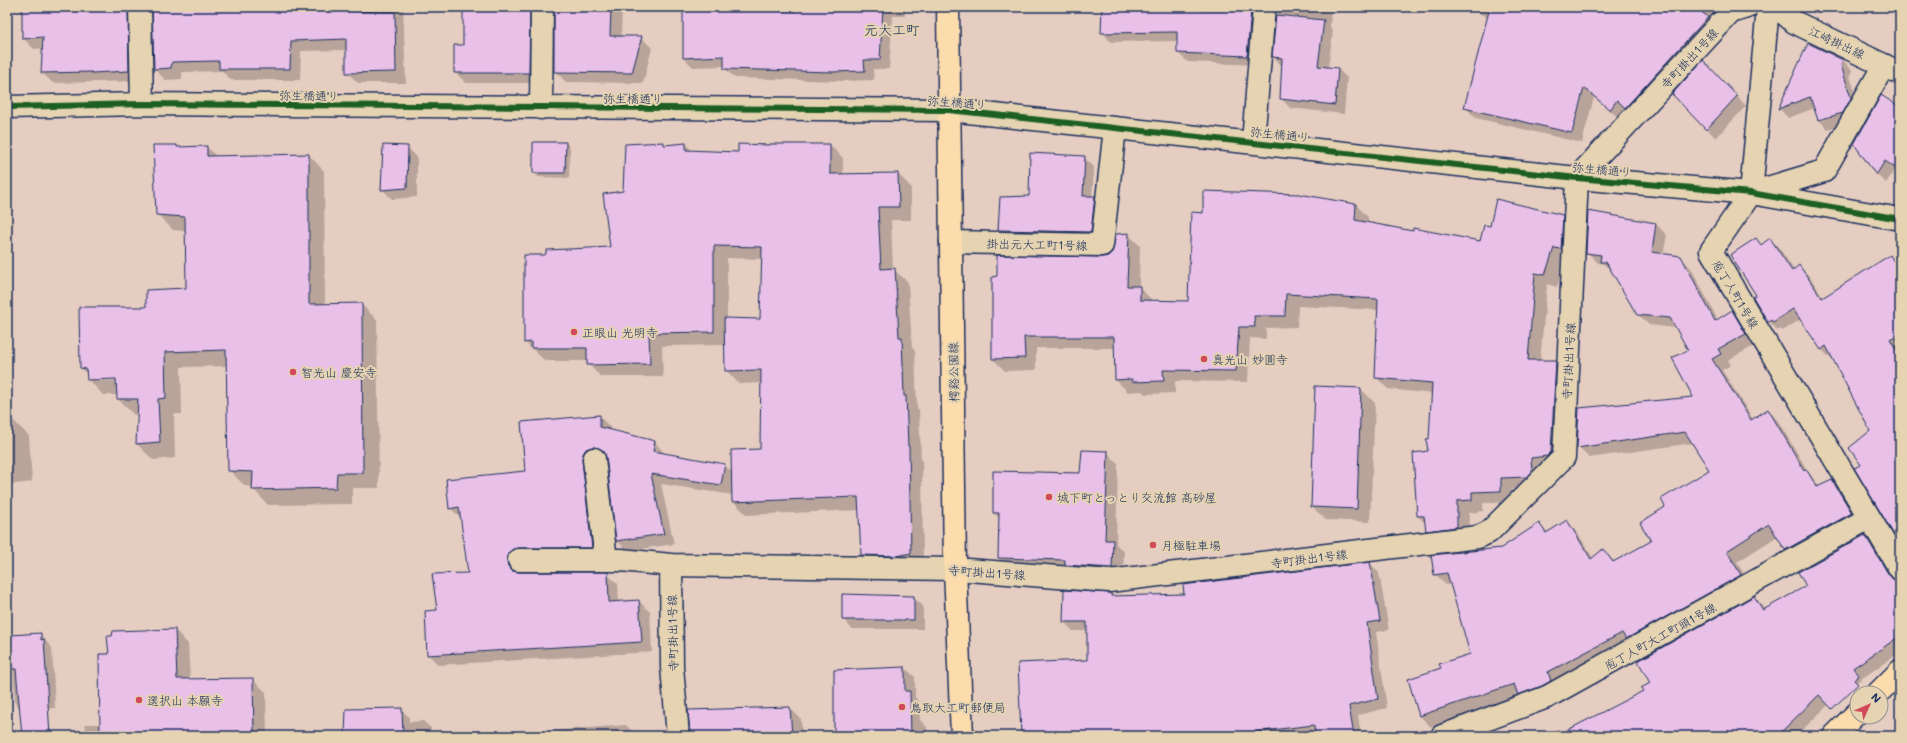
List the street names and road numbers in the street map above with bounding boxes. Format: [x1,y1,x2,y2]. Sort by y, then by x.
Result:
street label: 江崎掛出線 [1806,22,1868,62]
street label: 寺町掛出1号線 [1657,24,1721,92]
street label: 弥生橋通り [279,86,339,104]
street label: 弥生橋通り [603,90,663,106]
street label: 弥生橋通り [927,92,987,112]
street label: 弥生橋通り [1249,123,1311,145]
street label: 弥生橋通り [1571,158,1633,180]
street label: 掛出元大工町1号線 [986,235,1088,253]
street label: 庖丁人町1号線 [1709,257,1763,331]
street label: 寺町掛出1号線 [1558,322,1578,400]
street label: 樗谿公園線 [944,342,962,402]
street label: 寺町掛出1号線 [1270,545,1348,571]
street label: 寺町掛出1号線 [948,561,1026,583]
street label: 寺町掛出1号線 [663,594,681,672]
street label: 庖丁人町大工町頭1号線 [1601,599,1719,673]

